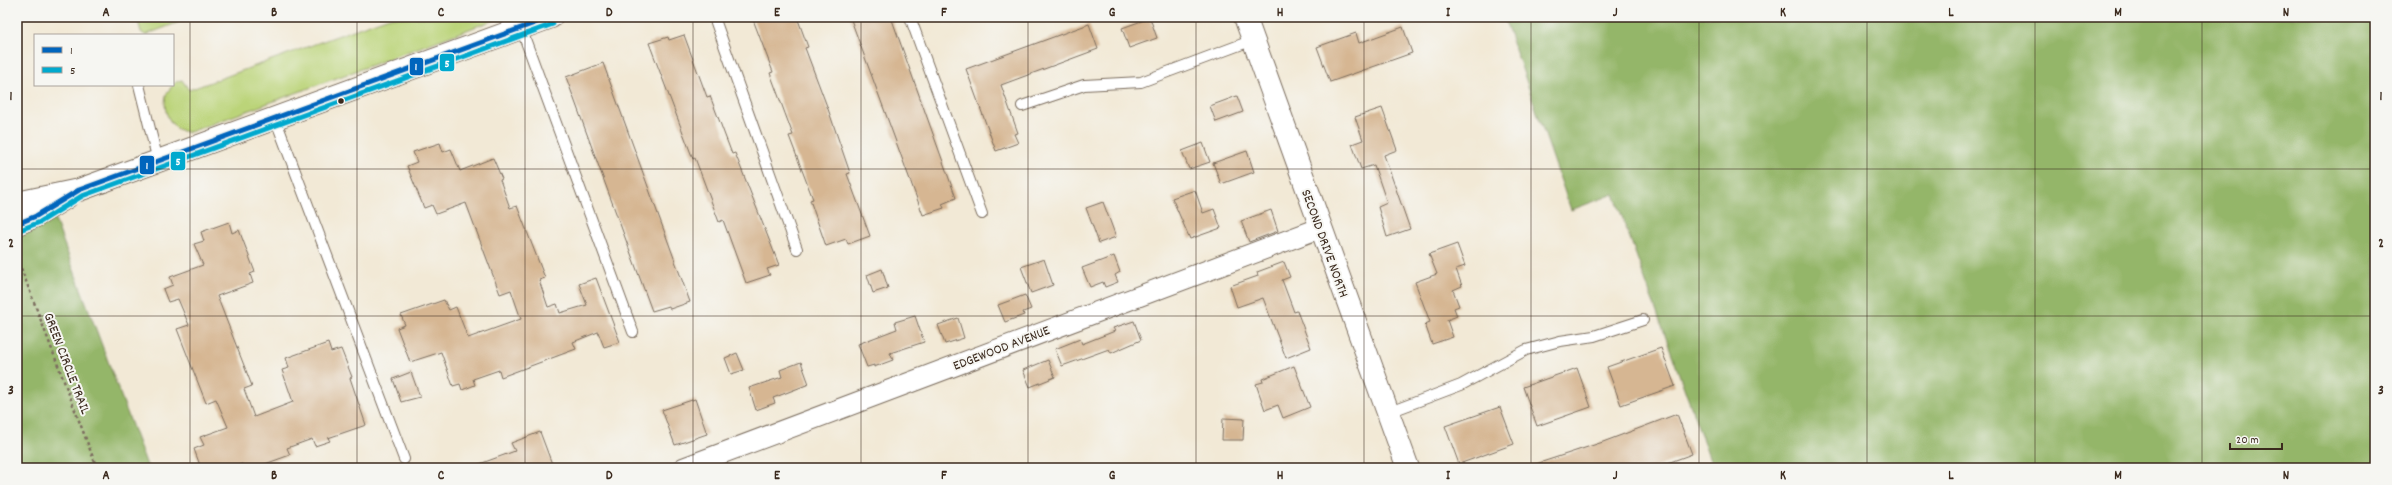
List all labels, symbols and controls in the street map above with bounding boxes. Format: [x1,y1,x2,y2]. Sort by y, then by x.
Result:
text: A [102,4,110,23]
text: B [271,4,277,23]
text: C [438,4,445,23]
text: D [606,4,613,23]
text: E [774,4,781,23]
text: F [941,4,947,23]
text: G [1109,4,1116,23]
text: H [1277,4,1284,23]
text: I [1446,4,1451,23]
text: J [1613,4,1618,23]
text: K [1780,4,1786,23]
text: L [1948,4,1954,23]
text: M [2114,4,2122,23]
text: N [2283,4,2289,23]
legend [34,34,174,86]
text: 1 [70,43,73,60]
line badge: 5 [439,53,455,72]
line badge: 1 [409,57,424,76]
text: 5 [444,57,450,73]
text: 1 [415,60,417,76]
text: 5 [70,63,76,80]
text: 1 [10,88,13,107]
text: 1 [2380,88,2383,107]
unlabelled marker [336,96,346,106]
line badge: 5 [170,151,186,171]
line badge: 1 [139,155,155,175]
text: 5 [175,155,181,171]
text: 1 [146,159,148,175]
street label: SECOND DRIVE NORTH [1295,187,1353,301]
text: 2 [8,235,14,254]
text: 2 [2378,235,2384,254]
street label: GREEN CIRCLE TRAIL [38,310,95,418]
street label: EDGEWOOD AVENUE [950,321,1054,377]
text: 3 [8,382,14,401]
text: 3 [2378,382,2384,401]
scale bar [2230,425,2282,451]
text: 20 m [2236,432,2259,449]
text: A [102,467,110,485]
text: B [271,467,277,485]
text: C [438,467,445,485]
text: D [606,467,613,485]
text: E [774,467,781,485]
text: F [941,467,947,485]
text: G [1109,467,1116,485]
text: H [1277,467,1284,485]
text: I [1446,467,1451,485]
text: J [1613,467,1618,485]
text: K [1780,467,1786,485]
text: L [1948,467,1954,485]
text: M [2114,467,2122,485]
text: N [2283,467,2289,485]

